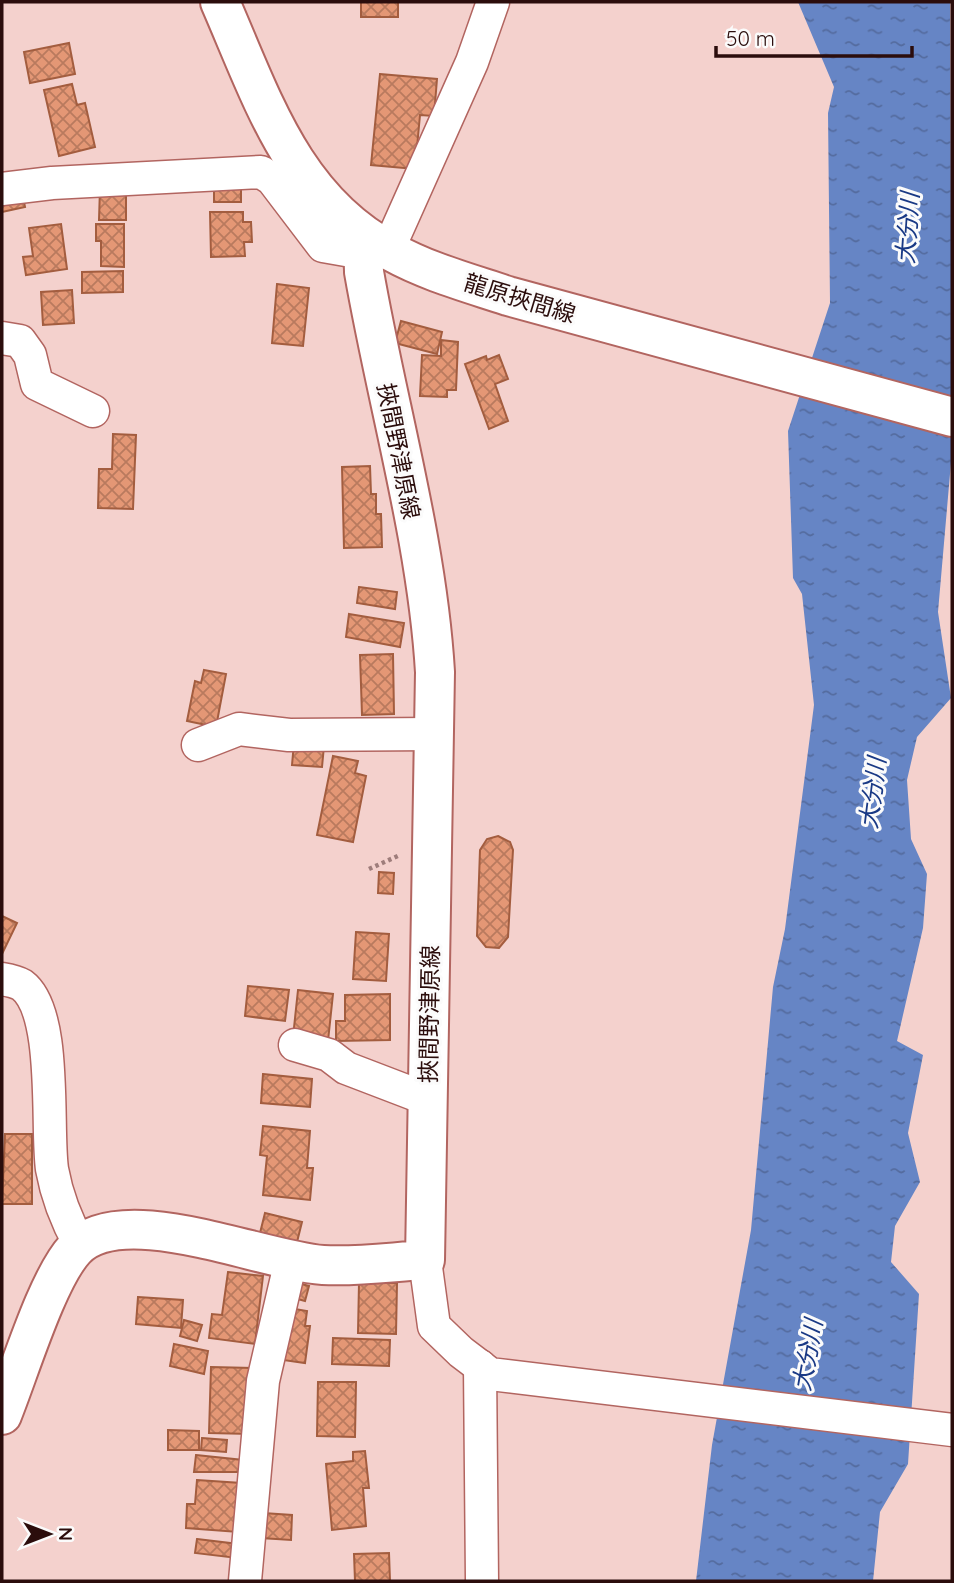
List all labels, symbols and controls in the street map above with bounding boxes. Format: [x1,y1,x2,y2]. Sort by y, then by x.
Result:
scale bar [716,14,912,58]
text: 50 m [726,25,775,51]
water label: 大分川 [890,188,925,265]
street label: 龍原挾間線 [461,267,579,329]
street label: 挾間野津原線 [372,381,426,521]
water label: 大分川 [853,752,892,831]
street label: 挾間野津原線 [413,945,445,1083]
water label: 大分川 [786,1314,829,1393]
north arrow [14,1499,84,1569]
text: N [54,1527,78,1541]

